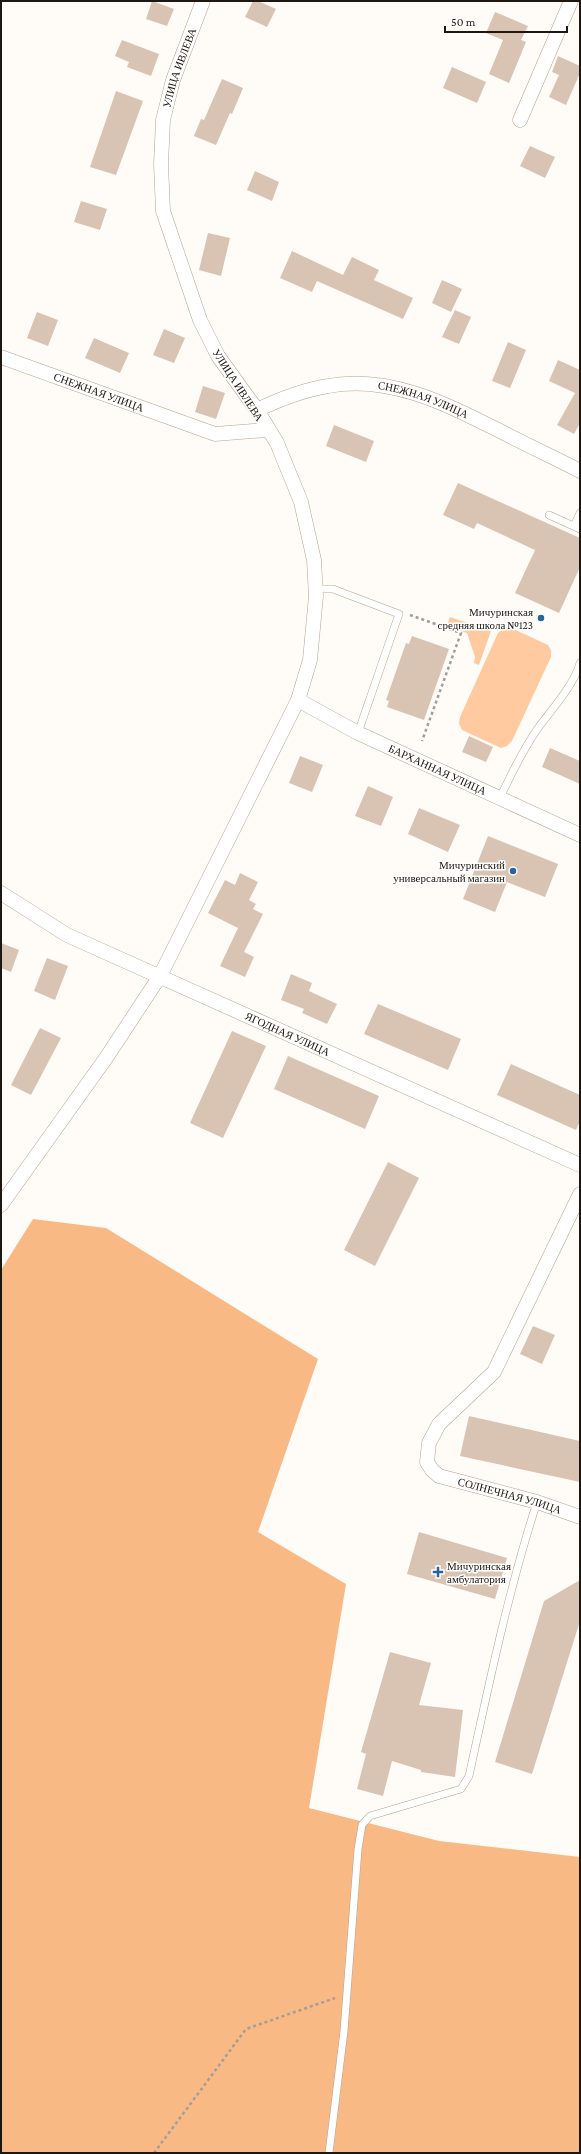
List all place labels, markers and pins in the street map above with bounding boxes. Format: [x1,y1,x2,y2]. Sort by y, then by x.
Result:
place label: Мичуринская средняя школа №123 [438,606,533,631]
marker: Мичуринская средняя школа №123 [536,613,546,623]
place label: Мичуринский универсальный магазин [393,859,505,884]
marker: Мичуринский универсальный магазин [508,866,518,876]
place label: Мичуринская амбулатория [447,1560,511,1585]
marker: Мичуринская амбулатория [432,1566,444,1578]

